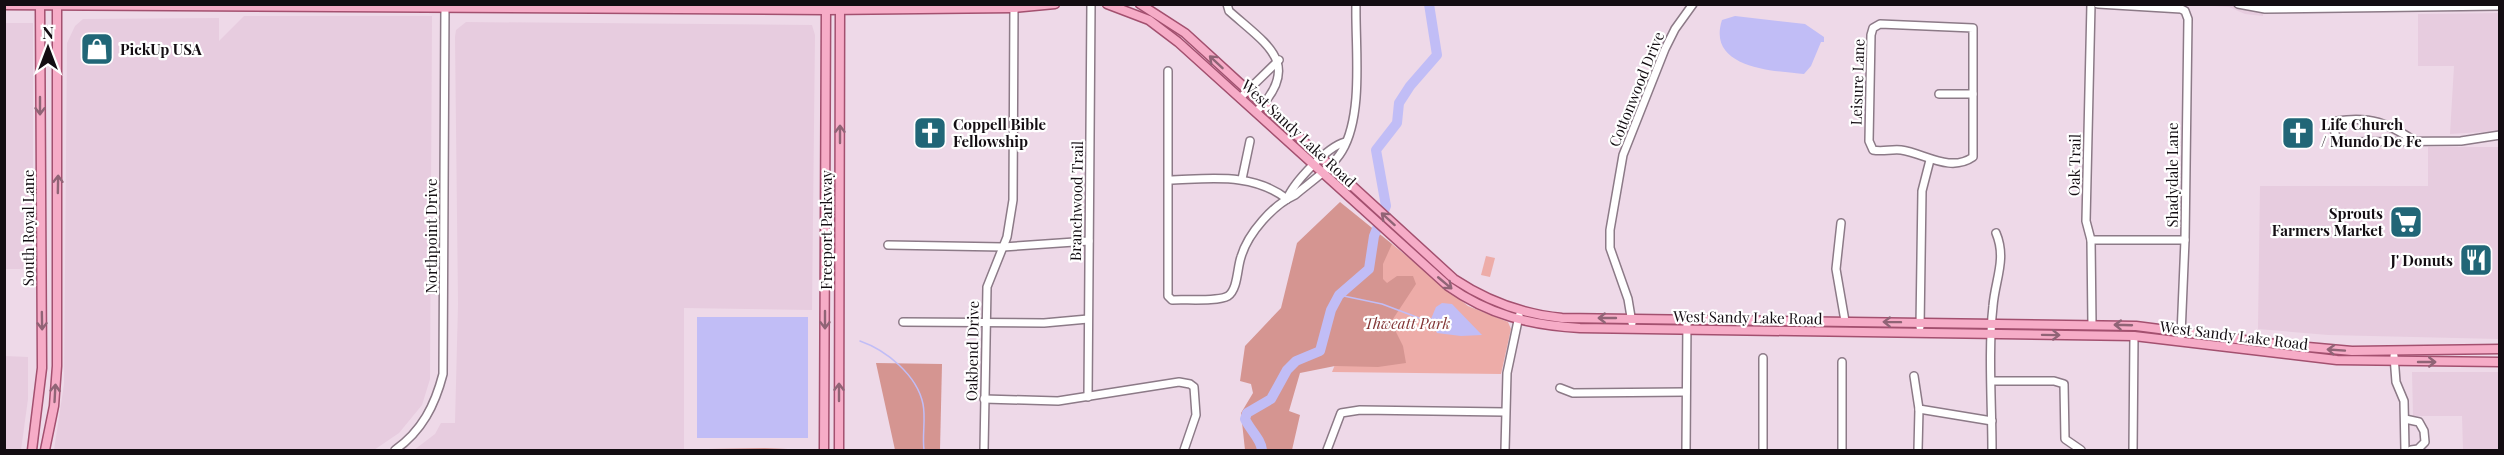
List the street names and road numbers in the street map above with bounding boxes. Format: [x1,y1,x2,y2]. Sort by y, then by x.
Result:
street label: Cottonwood Drive [1604,28,1668,150]
street label: Leisure Lane [1845,38,1869,126]
street label: West Sandy Lake Road [1237,74,1361,191]
street label: Shadydale Lane [2162,122,2182,228]
street label: Oak Trail [2063,134,2085,196]
street label: Branchwood Trail [1065,141,1087,261]
street label: South Royal Lane [18,170,38,286]
street label: Freeport Parkway [816,170,836,290]
street label: Northpoint Drive [421,178,441,294]
street label: Oakbend Drive [961,301,983,401]
street label: West Sandy Lake Road [1672,306,1823,328]
street label: West Sandy Lake Road [2158,316,2310,354]

